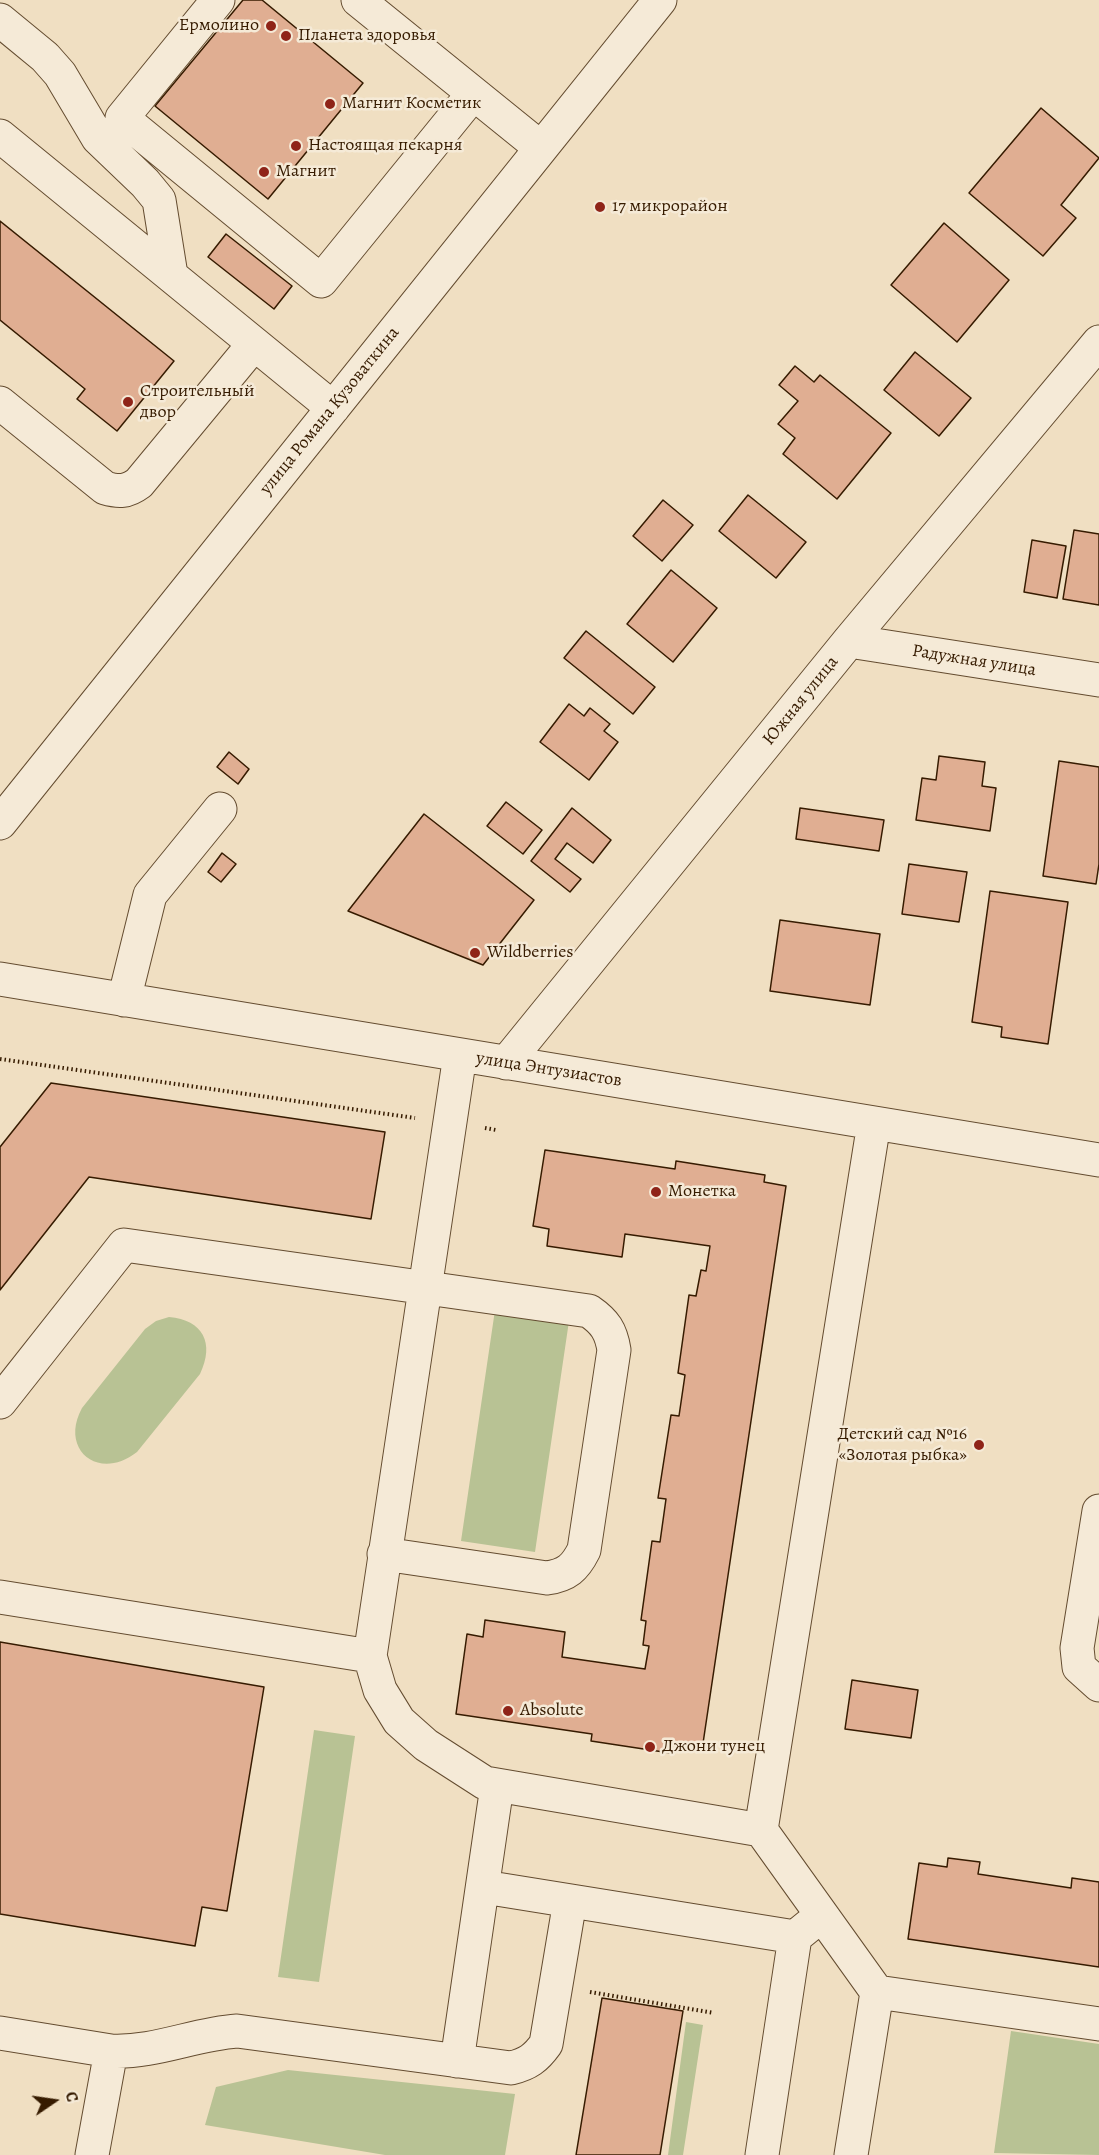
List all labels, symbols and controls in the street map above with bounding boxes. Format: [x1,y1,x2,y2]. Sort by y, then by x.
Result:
place label: Ермолино [179,15,259,37]
marker: Ермолино [264,19,278,33]
place label: Планета здоровья [298,25,436,47]
marker: Планета здоровья [279,29,293,43]
place label: Магнит Косметик [342,93,481,115]
marker: Магнит Косметик [323,97,337,111]
place label: Настоящая пекарня [308,135,462,157]
marker: Настоящая пекарня [289,139,303,153]
place label: Магнит [276,161,336,183]
marker: Магнит [257,165,271,179]
place label: 17 микрорайон [612,196,728,218]
marker: 17 микрорайон [593,200,607,214]
street label: улица Романа Кузоваткина [256,323,404,499]
place label: Строительный двор [140,381,254,424]
marker: Строительный двор [121,395,135,409]
street label: Радужная улица [910,641,1038,681]
street label: Южная улица [758,652,844,750]
place label: Wildberries [487,942,574,964]
marker: Wildberries [468,946,482,960]
street label: улица Энтузиастов [475,1048,623,1092]
place label: Монетка [668,1181,736,1203]
marker: Монетка [649,1185,663,1199]
place label: Детский сад №16 «Золотая рыбка» [838,1424,967,1466]
marker: Детский сад №16 «Золотая рыбка» [972,1438,986,1452]
place label: Absolute [520,1700,584,1722]
marker: Absolute [501,1704,515,1718]
place label: Джони тунец [662,1736,765,1758]
marker: Джони тунец [643,1740,657,1754]
north arrow [24,2071,84,2131]
text: С [60,2090,83,2104]

